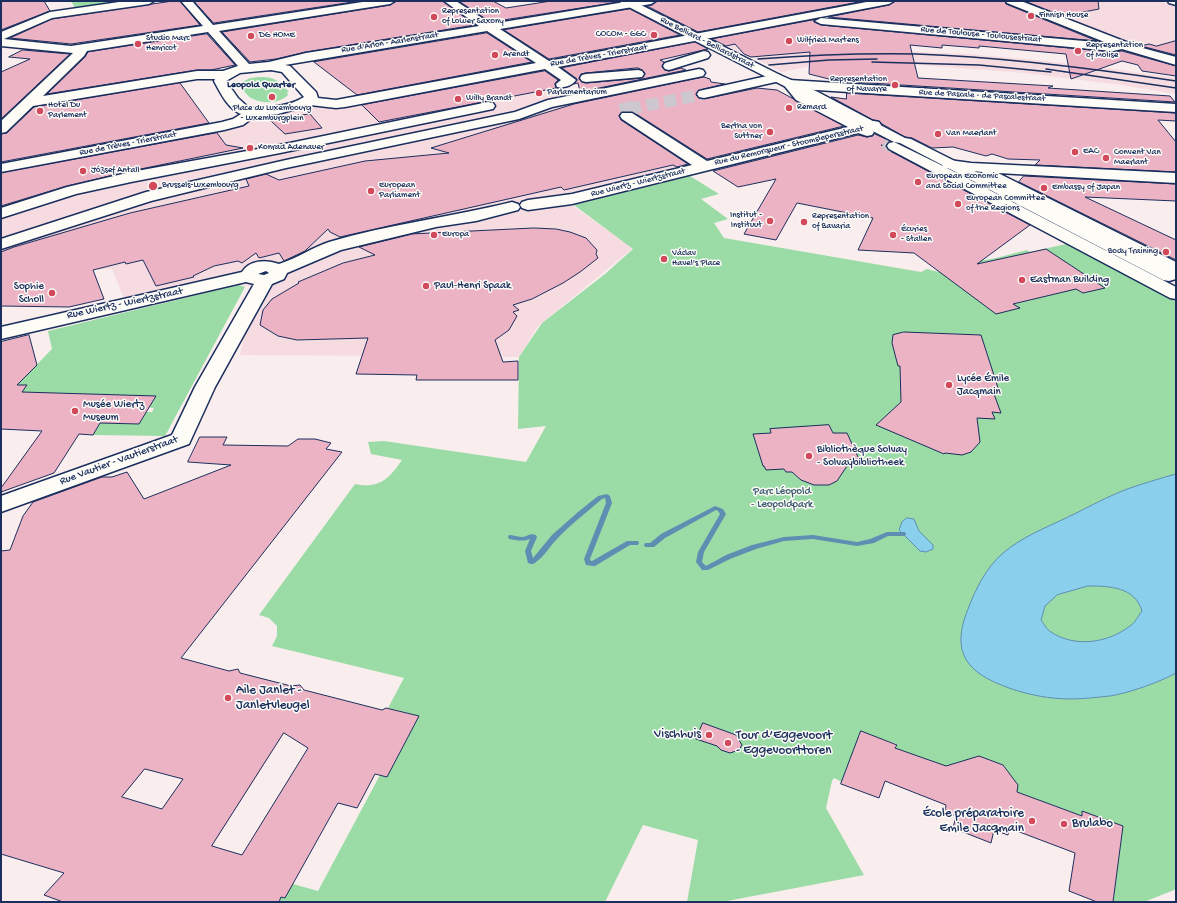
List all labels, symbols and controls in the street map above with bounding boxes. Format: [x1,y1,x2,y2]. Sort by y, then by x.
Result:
place label: Representation of Lower Saxony [442,7,504,28]
marker: Finnish House [1026,11,1036,21]
place label: Finnish House [1039,11,1088,21]
marker: Representation of Lower Saxony [429,12,439,22]
street label: Rue Belliard - Belliardstraat [658,15,756,71]
street label: Rue de Toulouse - Toulousestraat [920,24,1042,46]
street label: Rue d'Arlon - Aarlenstraat [341,30,439,56]
place label: COCOM - GGC [596,30,646,40]
marker: COCOM - GGC [649,30,659,40]
marker: DG HOME [246,31,256,41]
place label: DG HOME [259,31,295,41]
place label: Studio Marc Henricot [146,34,190,55]
marker: Wilfried Martens [784,36,794,46]
place label: Wilfried Martens [797,36,859,46]
marker: Studio Marc Henricot [133,39,143,49]
place label: Representation of Molise [1086,41,1143,62]
street label: Rue de Trèves - Trierstraat [550,42,648,70]
marker: Representation of Molise [1073,46,1083,56]
marker: Arendt [490,50,500,60]
place label: Arendt [503,50,529,60]
place label: Representation of Navarre [830,75,887,96]
district label: Leopold Quarter [227,79,295,91]
marker: Representation of Navarre [890,80,900,90]
street label: Rue de Pascale - de Pascalestraat [918,87,1046,105]
marker: Parlamentarium [534,88,544,98]
place label: Parlamentarium [547,88,607,98]
marker: Place du Luxembourg - Luxemburgplein [267,92,277,102]
marker: Willy Brandt [453,94,463,104]
place label: Willy Brandt [466,94,512,104]
place label: Hotel Du Parlement [48,101,87,122]
marker: Remard [784,103,794,113]
place label: Remard [797,103,826,113]
place label: Place du Luxembourg - Luxemburgplein [233,104,311,125]
marker: Hotel Du Parlement [35,106,45,116]
place label: Bertha von Suttner [721,122,762,143]
street label: Rue du Remorqueur - Stoomslepersstraat [713,124,865,168]
marker: Bertha von Suttner [765,127,775,137]
street label: Rue de Trèves - Trierstraat [79,129,177,159]
marker: Van Maerlant [933,129,943,139]
place label: Van Maerlant [946,129,996,139]
marker: Konrad Adenauer [245,143,255,153]
place label: Konrad Adenauer [258,143,324,153]
marker: EAC [1070,147,1080,157]
place label: EAC [1083,147,1099,157]
place label: Convent Van Maerlant [1114,148,1161,169]
marker: Convent Van Maerlant [1101,153,1111,163]
marker: József Antall [78,166,88,176]
place label: József Antall [91,166,139,176]
street label: Rue Wiertz - Wiertzstraat [590,166,686,200]
place label: European Economic and Social Committee [926,172,1007,193]
marker: European Economic and Social Committee [913,177,923,187]
marker: Brussels-Luxembourg [147,180,159,192]
place label: Brussels-Luxembourg [162,181,239,191]
place label: European Parliament [379,181,420,202]
marker: Embassy of Japan [1039,183,1049,193]
place label: Embassy of Japan [1052,183,1120,193]
marker: European Parliament [366,186,376,196]
place label: European Committee of the Regions [966,194,1045,215]
marker: European Committee of the Regions [953,199,963,209]
place label: Institut - Instituut [730,211,762,232]
place label: Representation of Bavaria [812,212,869,233]
marker: Institut - Instituut [765,216,775,226]
marker: Representation of Bavaria [799,217,809,227]
place label: Écuries - Stallen [901,225,932,246]
marker: Europa [429,230,439,240]
place label: Europa [442,230,469,240]
marker: Écuries - Stallen [888,230,898,240]
place label: Body Training [1108,247,1158,257]
marker: Body Training [1161,247,1171,257]
place label: Václav Havel's Place [672,249,720,270]
marker: Václav Havel's Place [659,254,669,264]
place label: Eastman Building [1030,273,1109,287]
marker: Eastman Building [1017,275,1027,285]
place label: Paul-Henri Spaak [434,279,511,293]
place label: Sophie Scholl [14,280,44,306]
marker: Paul-Henri Spaak [421,281,431,291]
street label: Rue Wiertz - Wiertzstraat [66,285,184,323]
marker: Sophie Scholl [47,288,57,298]
place label: Lycée Émile Jacqmain [957,372,1009,398]
marker: Lycée Émile Jacqmain [944,380,954,390]
place label: Musée Wiertz Museum [83,398,144,424]
marker: Musée Wiertz Museum [70,406,80,416]
street label: Rue Vautier - Vautierstraat [58,433,180,489]
place label: Bibliothèque Solvay - Solvaybibliotheek [817,443,907,469]
marker: Bibliothèque Solvay - Solvaybibliotheek [804,451,814,461]
park label: Parc Léopold - Leopoldpark [751,485,813,511]
place label: Aile Janlet - Janletvleugel [236,683,310,714]
marker: Aile Janlet - Janletvleugel [223,693,233,703]
place label: Vischhuis [654,727,701,743]
place label: Tour d’Eggevoort - Eggevoorttoren [736,728,832,759]
marker: Vischhuis [704,730,714,740]
marker: Tour d’Eggevoort - Eggevoorttoren [723,738,733,748]
place label: École préparatoire Emile Jacqmain [923,806,1024,837]
marker: École préparatoire Emile Jacqmain [1027,816,1037,826]
place label: Brulabo [1072,816,1113,832]
marker: Brulabo [1059,819,1069,829]

